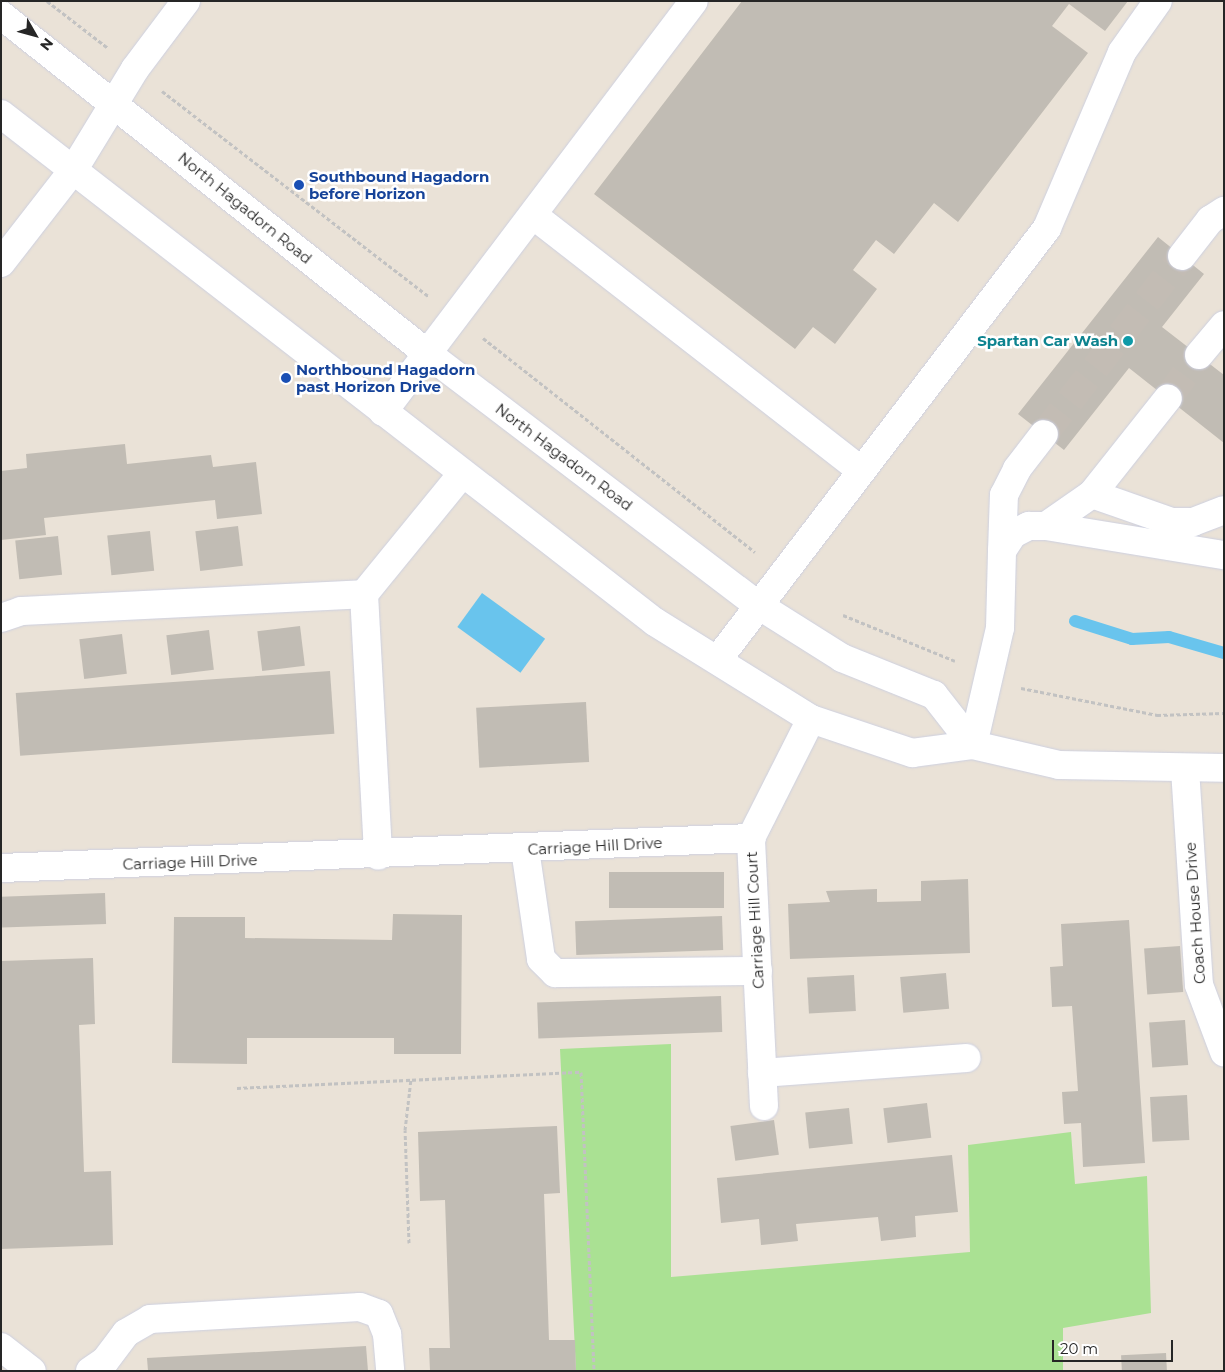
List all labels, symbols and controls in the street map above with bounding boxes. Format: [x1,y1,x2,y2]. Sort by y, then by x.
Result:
north arrow [10,10,60,60]
text: N [36,34,57,54]
street label: North Hagadorn Road [174,148,316,268]
place label: Southbound Hagadorn before Horizon [309,167,489,202]
marker: Southbound Hagadorn before Horizon [293,179,305,191]
place label: Spartan Car Wash [977,332,1118,350]
marker: Spartan Car Wash [1122,335,1134,347]
place label: Northbound Hagadorn past Horizon Drive [296,360,475,395]
marker: Northbound Hagadorn past Horizon Drive [280,372,292,384]
street label: North Hagadorn Road [492,400,636,514]
street label: Carriage Hill Drive [527,833,663,859]
street label: Coach House Drive [1181,841,1209,985]
street label: Carriage Hill Drive [122,851,258,873]
street label: Carriage Hill Court [742,851,768,989]
scale bar [1055,1330,1176,1362]
text: 20 m [1060,1339,1098,1358]

